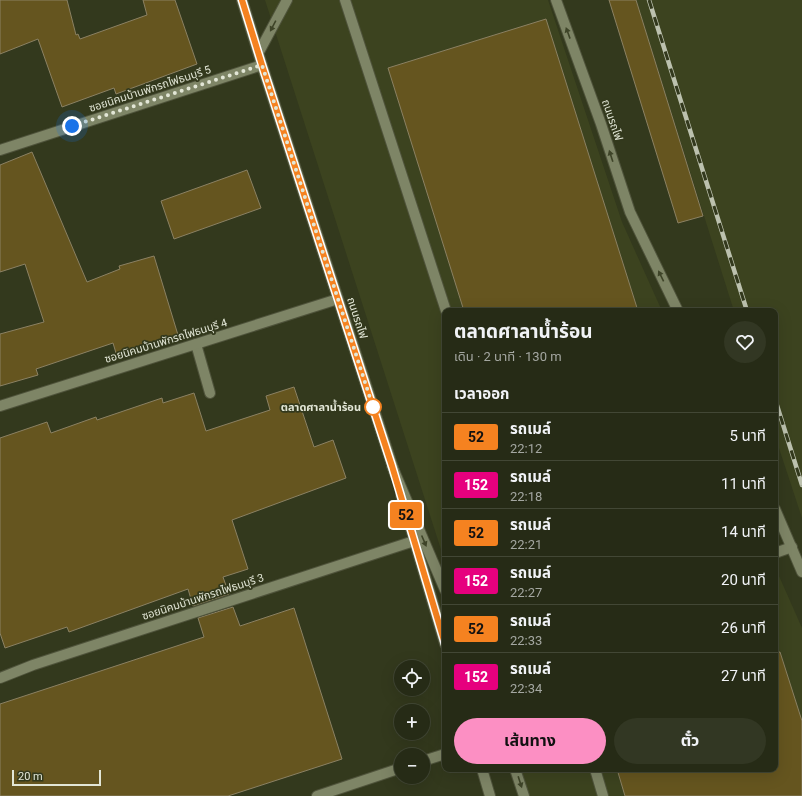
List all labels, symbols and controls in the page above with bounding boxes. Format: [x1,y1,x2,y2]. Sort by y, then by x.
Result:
one-way arrow [270,20,276,32]
one-way arrow [565,27,571,39]
street label: ซอยนิคมบ้านพักรถไฟธนบุรี 5 [87,63,213,115]
street label: ถนนรถไฟ [599,98,625,143]
your location [62,116,82,136]
one-way arrow [608,150,614,162]
one-way arrow [658,270,664,282]
street label: ถนนรถไฟ [344,296,370,341]
street label: ซอยนิคมบ้านพักรถไฟธนบุรี 4 [103,316,229,366]
text: ตลาดศาลาน้ำร้อน [454,320,592,343]
button: heart [724,321,766,363]
text: เดิน · 2 นาที · 130 m [454,349,562,364]
text: เวลาออก [454,385,509,403]
marker: ตลาดศาลาน้ำร้อน [364,398,382,416]
place label: ตลาดศาลาน้ำร้อน [281,399,361,414]
text: รถเมล์ [510,420,551,438]
text: 5 นาที [729,427,766,445]
text: 52 [468,429,484,445]
text: 22:12 [510,441,542,456]
text: รถเมล์ [510,468,551,486]
text: 11 นาที [721,475,766,493]
text: 152 [464,477,488,493]
text: 22:18 [510,489,542,504]
line badge: 52 [388,502,424,528]
text: 52 [398,507,414,523]
text: รถเมล์ [510,516,551,534]
text: 14 นาที [721,523,766,541]
text: 52 [468,525,484,541]
one-way arrow [421,535,427,546]
text: 22:21 [510,537,542,552]
text: รถเมล์ [510,564,551,582]
street label: ซอยนิคมบ้านพักรถไฟธนบุรี 3 [140,571,266,623]
text: 20 นาที [721,571,766,589]
text: 152 [464,573,488,589]
text: 22:27 [510,585,542,600]
text: รถเมล์ [510,612,551,630]
text: 26 นาที [721,619,766,637]
text: 52 [468,621,484,637]
text: 22:33 [510,633,542,648]
map controls [394,660,430,784]
button: locate [394,660,430,696]
text: รถเมล์ [510,660,551,678]
text: 27 นาที [721,667,766,685]
text: 152 [464,669,488,685]
text: 22:34 [510,681,542,696]
button: + [394,704,430,740]
button: เส้นทาง [454,718,606,764]
button: ตั๋ว [614,718,766,764]
button: − [394,748,430,784]
scale bar [12,768,101,787]
text: 20 m [18,770,43,783]
one-way arrow [517,777,523,789]

